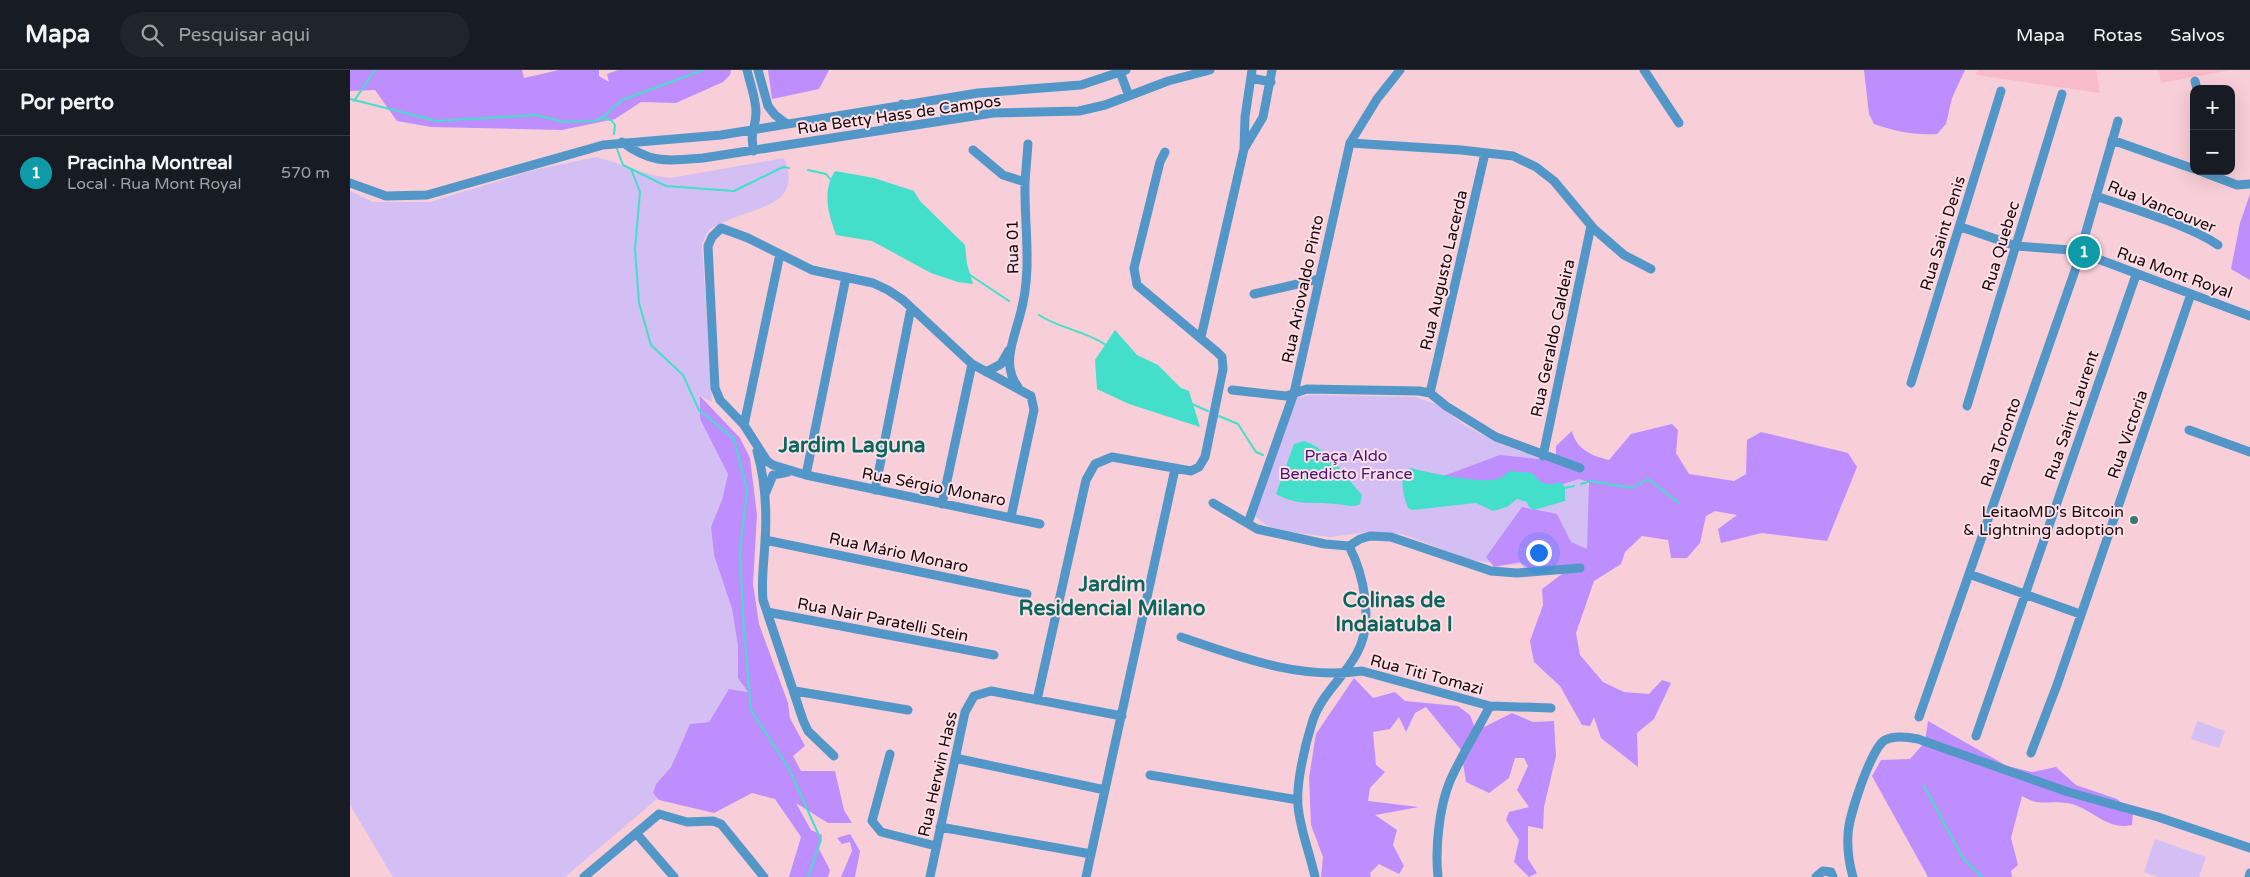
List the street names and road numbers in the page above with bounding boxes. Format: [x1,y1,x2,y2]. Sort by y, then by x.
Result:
street label: Rua Betty Hass de Campos [796,91,1002,139]
street label: Rua Saint Denis [1916,173,1970,293]
street label: Rua Vancouver [2105,176,2219,238]
street label: Rua Augusto Lacerda [1416,188,1472,352]
street label: Rua Quebec [1978,199,2024,294]
street label: Rua Ariovaldo Pinto [1277,213,1328,365]
street label: Rua 01 [1003,220,1023,274]
street label: Rua Mont Royal [2114,243,2235,303]
street label: Rua Geraldo Caldeira [1526,257,1579,419]
street label: Rua Saint Laurent [2040,348,2103,483]
street label: Rua Victoria [2103,387,2152,481]
street label: Rua Toronto [1976,395,2026,490]
street label: Rua Sérgio Monaro [860,463,1008,511]
street label: Rua Mário Monaro [827,528,970,578]
street label: Rua Nair Paratelli Stein [795,594,970,646]
street label: Rua Titi Tomazi [1368,650,1485,700]
street label: Rua Herwin Hass [914,709,962,839]

